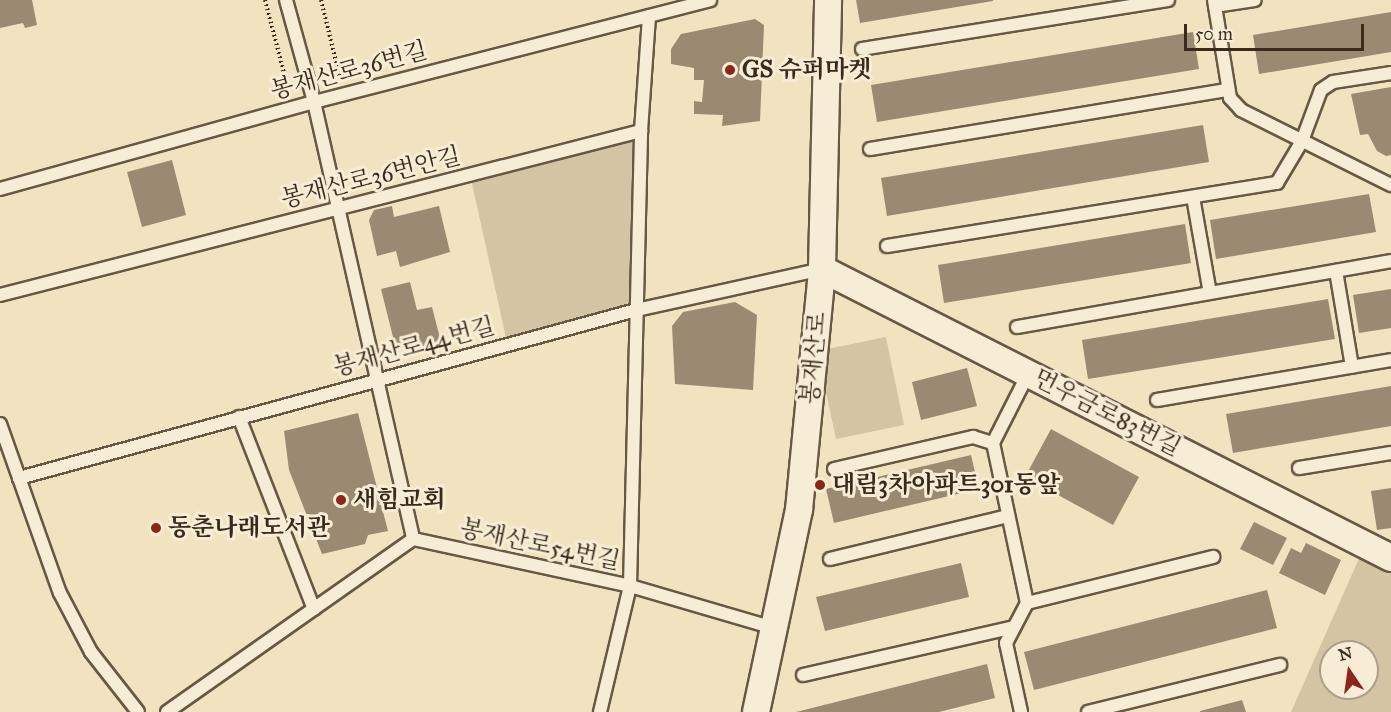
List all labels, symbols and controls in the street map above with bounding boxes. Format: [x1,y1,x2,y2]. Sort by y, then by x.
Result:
scale bar [1187,12,1367,50]
text: 50 m [1195,23,1233,45]
street label: 봉재산로36번길 [268,36,430,106]
place label: GS 슈퍼마켓 [742,56,871,84]
marker: GS 슈퍼마켓 [723,63,737,77]
street label: 봉재산로36번안길 [278,142,464,214]
street label: 봉재산로 [796,311,832,405]
street label: 봉재산로44번길 [330,312,498,382]
street label: 먼우금로83번길 [1029,364,1185,462]
place label: 대림3차아파트301동앞 [832,471,1060,499]
marker: 대림3차아파트301동앞 [813,478,827,492]
place label: 새힘교회 [353,486,446,514]
marker: 새힘교회 [334,493,348,507]
place label: 동춘나래도서관 [168,514,330,542]
street label: 봉재산로54번길 [457,514,623,576]
marker: 동춘나래도서관 [149,521,163,535]
north arrow [1319,640,1379,700]
text: N [1337,643,1354,665]

